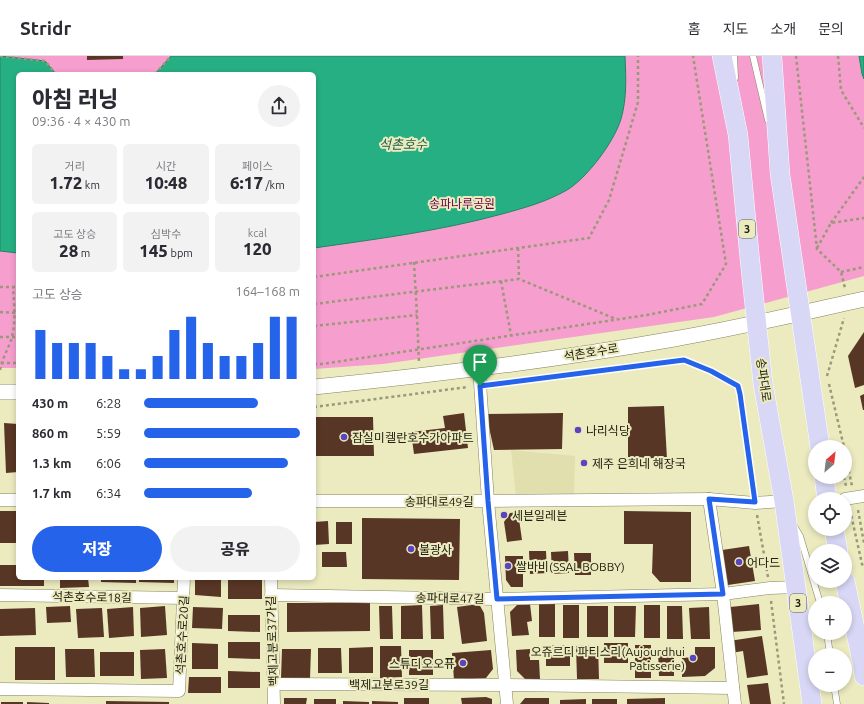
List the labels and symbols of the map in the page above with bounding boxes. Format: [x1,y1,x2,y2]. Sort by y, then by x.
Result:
water label: 석촌호수 [379,137,428,151]
park label: 송파나루공원 [429,197,495,210]
road number: 3 [739,220,755,238]
street label: 석촌호수로 [563,341,619,363]
pin [463,345,497,386]
street label: 송파대로 [754,357,774,403]
place label: 나리식당 [586,424,630,437]
marker: 나리식당 [573,425,583,435]
place label: 잠실미켈란호수가아파트 [352,431,473,444]
marker: 잠실미켈란호수가아파트 [339,432,349,442]
north arrow [808,440,852,484]
place label: 제주 은희네 해장국 [592,457,686,470]
marker: 제주 은희네 해장국 [579,458,589,468]
street label: 송파대로49길 [405,495,473,508]
place label: 세븐일레븐 [512,509,567,522]
marker: 세븐일레븐 [499,510,509,520]
place label: 불광사 [419,543,452,556]
marker: 불광사 [406,544,416,554]
place label: 어다드 [747,556,780,569]
marker: 어다드 [734,557,744,567]
place label: 쌀바비(SSAL BOBBY) [516,560,625,574]
marker: 쌀바비(SSAL BOBBY) [503,561,513,571]
street label: 석촌호수로18길 [52,590,132,604]
street label: 송파대로47길 [416,591,484,605]
road number: 3 [790,594,806,612]
street label: 석촌호수로20길 [173,595,191,675]
street label: 백제고분로37가길 [264,595,280,687]
place label: 오쥬르디 파티스리(Aujourdhui Patisserie) [531,645,685,673]
marker: 오쥬르디 파티스리(Aujourdhui Patisserie) [688,653,698,663]
place label: 스튜디오오퓨 [389,657,455,670]
marker: 스튜디오오퓨 [458,658,468,668]
street label: 백제고분로39길 [349,678,429,691]

